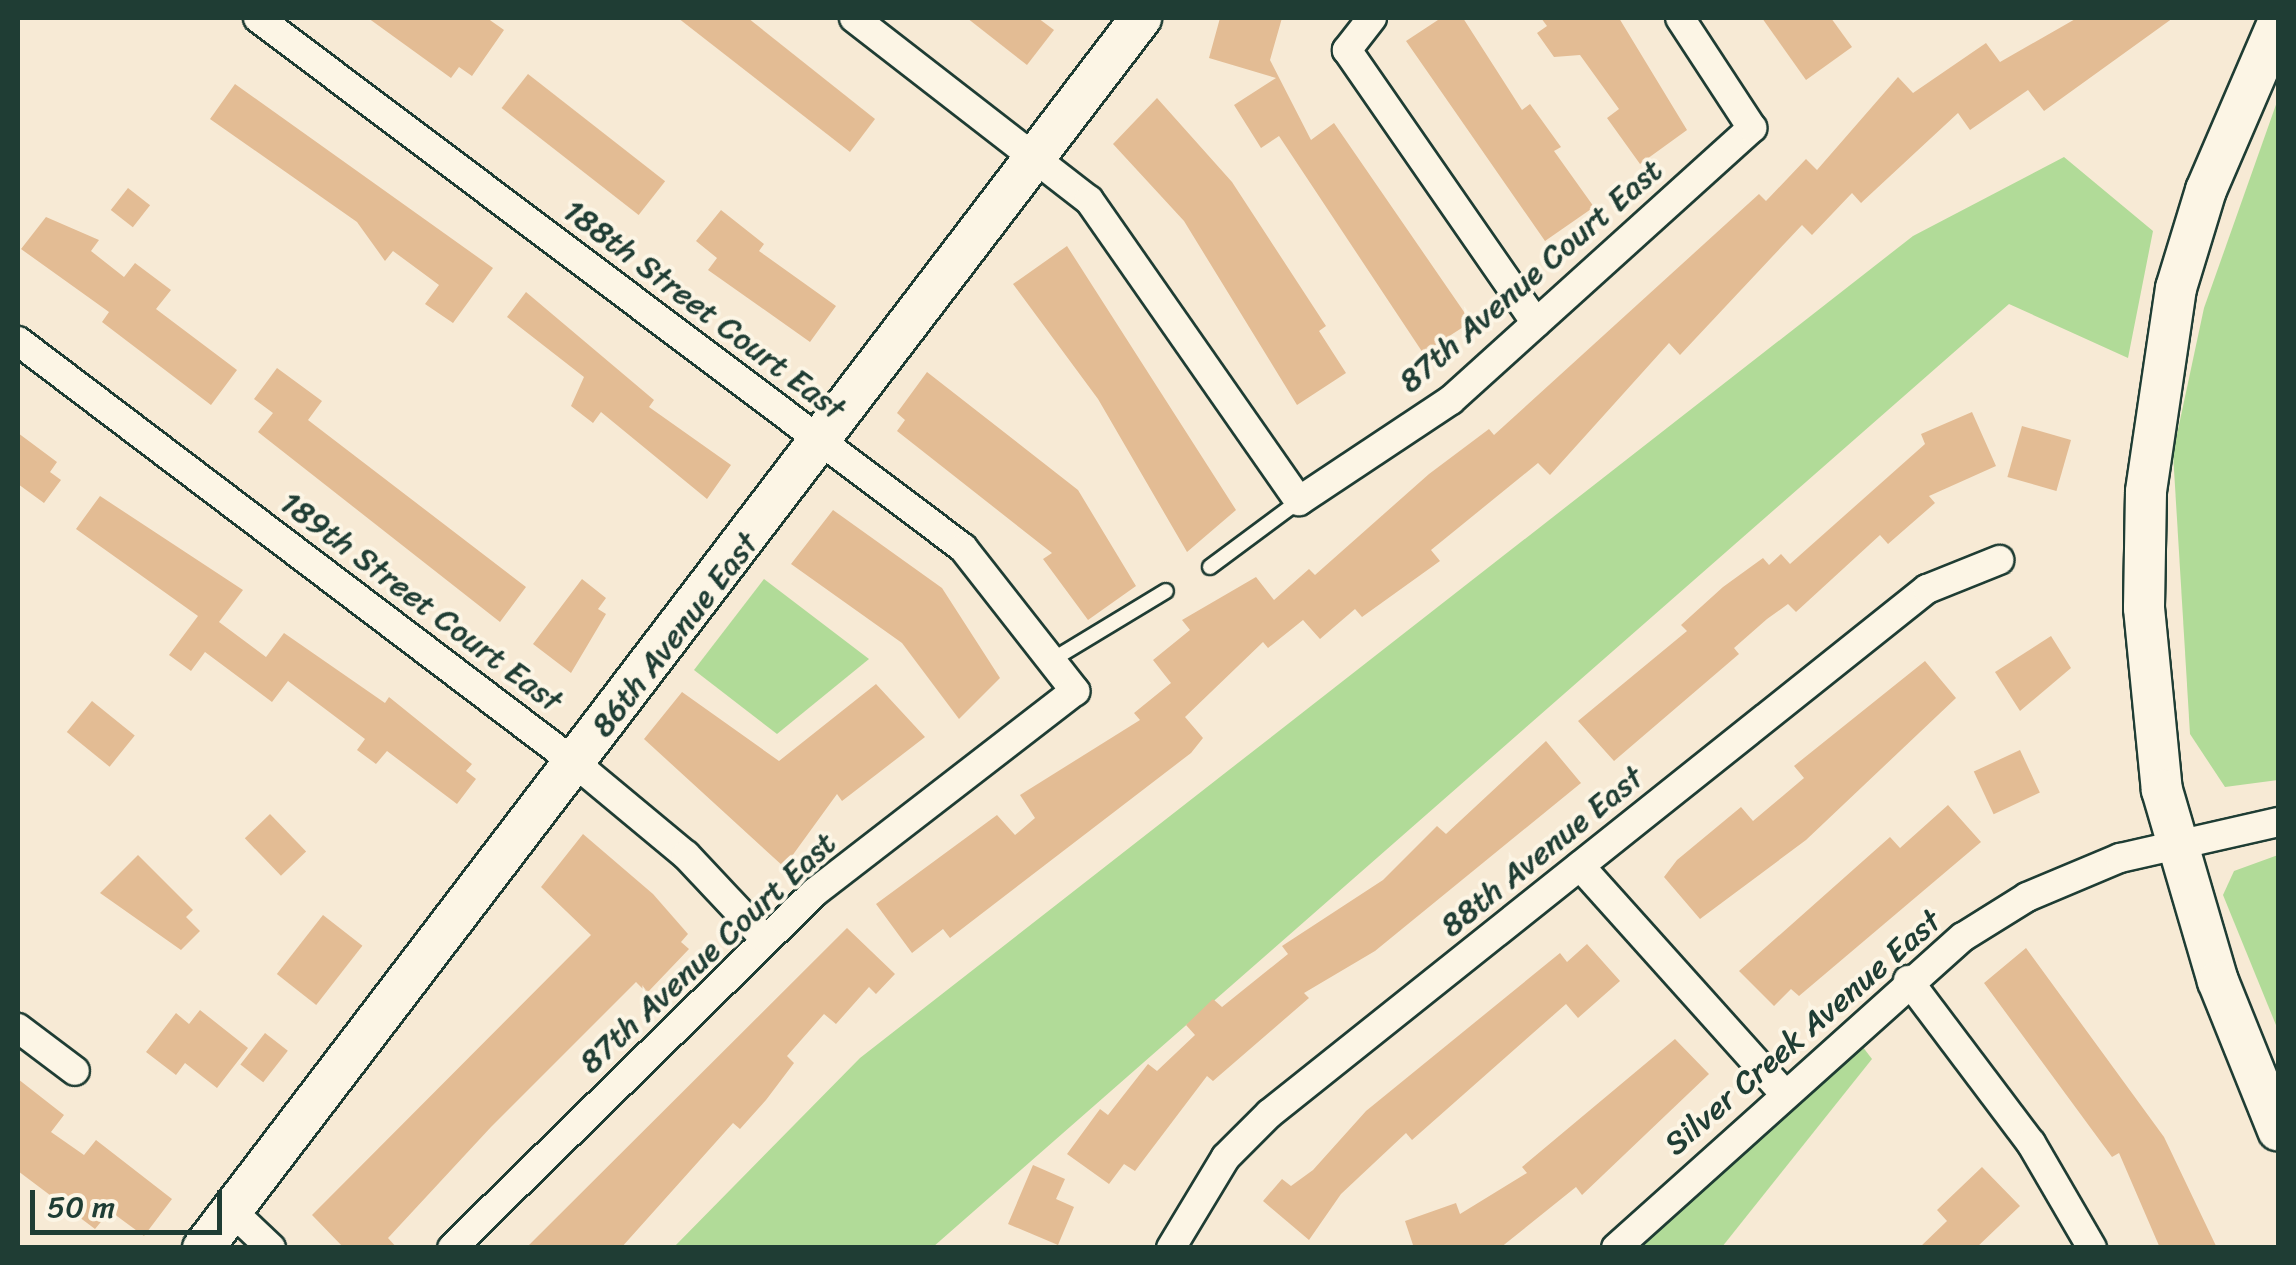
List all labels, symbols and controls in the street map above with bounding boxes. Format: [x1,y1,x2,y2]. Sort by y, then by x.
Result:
street label: 87th Avenue Court East [1391,150,1671,402]
street label: 188th Street Court East [555,191,853,429]
street label: 189th Street Court East [272,483,570,721]
street label: 86th Avenue East [583,525,767,745]
street label: 88th Avenue East [1433,758,1651,946]
street label: 87th Avenue Court East [571,824,845,1082]
street label: Silver Creek Avenue East [1656,902,1950,1164]
scale bar [35,1170,228,1232]
text: 50 m [47,1180,115,1234]

